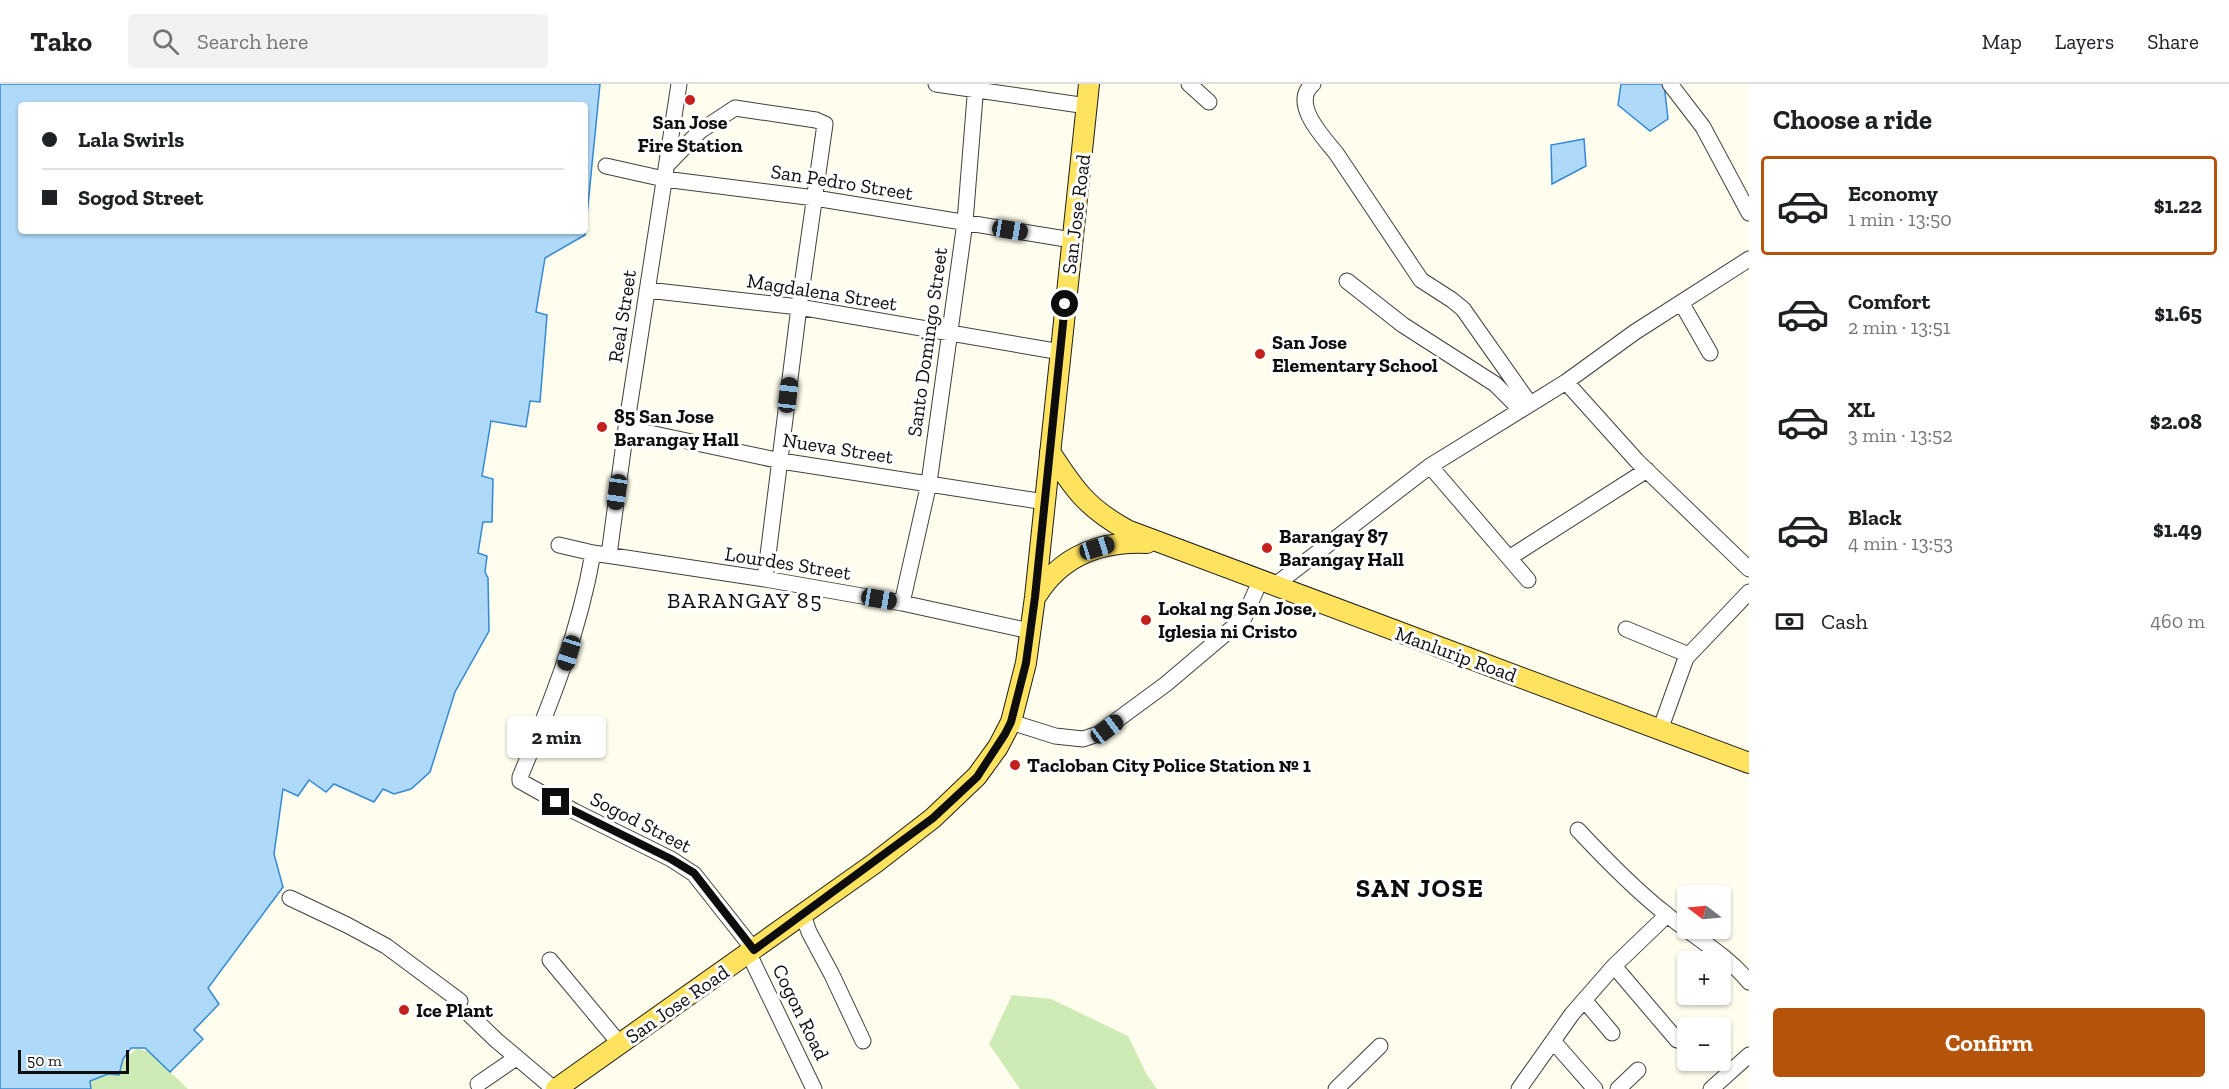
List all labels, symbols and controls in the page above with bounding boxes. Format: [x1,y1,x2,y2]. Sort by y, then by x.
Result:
search box [128,14,548,68]
text: Tako [30,25,92,58]
icon: search [149,25,182,58]
text: Search here [197,28,308,55]
text: Map [1982,29,2022,54]
text: Layers [2055,29,2114,54]
text: Share [2147,29,2199,54]
marker: San Jose Fire Station [683,93,697,107]
text: Choose a ride [1773,104,1932,136]
place label: San Jose Fire Station [637,110,743,157]
text: Lala Swirls [78,126,184,153]
street label: San Jose Road [1057,153,1095,275]
street label: San Pedro Street [769,159,915,205]
icon: car [1776,179,1830,233]
text: Economy [1848,180,1938,207]
text: Sogod Street [78,184,203,211]
text: $1.22 [2154,192,2202,219]
text: 1 min · 13:50 [1848,207,1952,231]
car [991,218,1029,242]
street label: Santo Domingo Street [902,245,952,438]
street label: Real Street [603,267,641,364]
street label: Magdalena Street [745,268,899,316]
icon: car [1776,287,1830,341]
text: Comfort [1848,288,1930,315]
route start [1051,290,1078,317]
text: $1.65 [2154,300,2202,327]
text: 2 min · 13:51 [1848,315,1951,339]
place label: San Jose Elementary School [1272,330,1438,377]
marker: San Jose Elementary School [1253,347,1267,361]
car [777,376,799,414]
icon: car [1776,395,1830,449]
text: XL [1848,396,1875,423]
place label: 85 San Jose Barangay Hall [614,404,739,451]
text: $2.08 [2150,408,2202,435]
marker: 85 San Jose Barangay Hall [595,420,609,434]
text: 3 min · 13:52 [1848,423,1953,447]
street label: Nueva Street [781,427,896,469]
car [606,473,628,511]
icon: car [1776,503,1830,557]
text: Black [1848,504,1902,531]
text: $1.49 [2153,516,2202,543]
place label: Barangay 87 Barangay Hall [1279,524,1404,571]
text: 4 min · 13:53 [1848,531,1953,555]
car [1077,534,1117,562]
street label: Lourdes Street [723,541,853,585]
marker: Barangay 87 Barangay Hall [1260,541,1274,555]
district label: BARANGAY 85 [667,587,823,614]
car [860,587,898,611]
place label: Lokal ng San Jose, Iglesia ni Cristo [1158,596,1317,643]
icon: cash [1773,605,1806,638]
text: Cash [1821,608,1868,635]
text: 460 m [2150,609,2205,633]
marker: Lokal ng San Jose, Iglesia ni Cristo [1139,613,1153,627]
street label: Manlurip Road [1392,621,1520,687]
car [555,633,583,673]
car [1087,711,1127,747]
callout: 2 min [506,715,606,757]
text: 2 min [532,725,581,749]
place label: Tacloban City Police Station № 1 [1027,753,1311,777]
marker: Tacloban City Police Station № 1 [1008,758,1022,772]
street label: Sogod Street [586,786,696,858]
route end [542,788,569,815]
district label: SAN JOSE [1356,872,1484,904]
north arrow [1677,885,1731,939]
map controls [1677,885,1731,1071]
button: + [1677,951,1731,1005]
street label: San Jose Road [621,960,733,1048]
street label: Cogon Road [768,960,834,1064]
place label: Ice Plant [416,998,494,1022]
marker: Ice Plant [397,1003,411,1017]
button: Confirm [1773,1008,2205,1077]
button: − [1677,1017,1731,1071]
scale bar [18,1047,129,1074]
text: 50 m [27,1051,62,1070]

